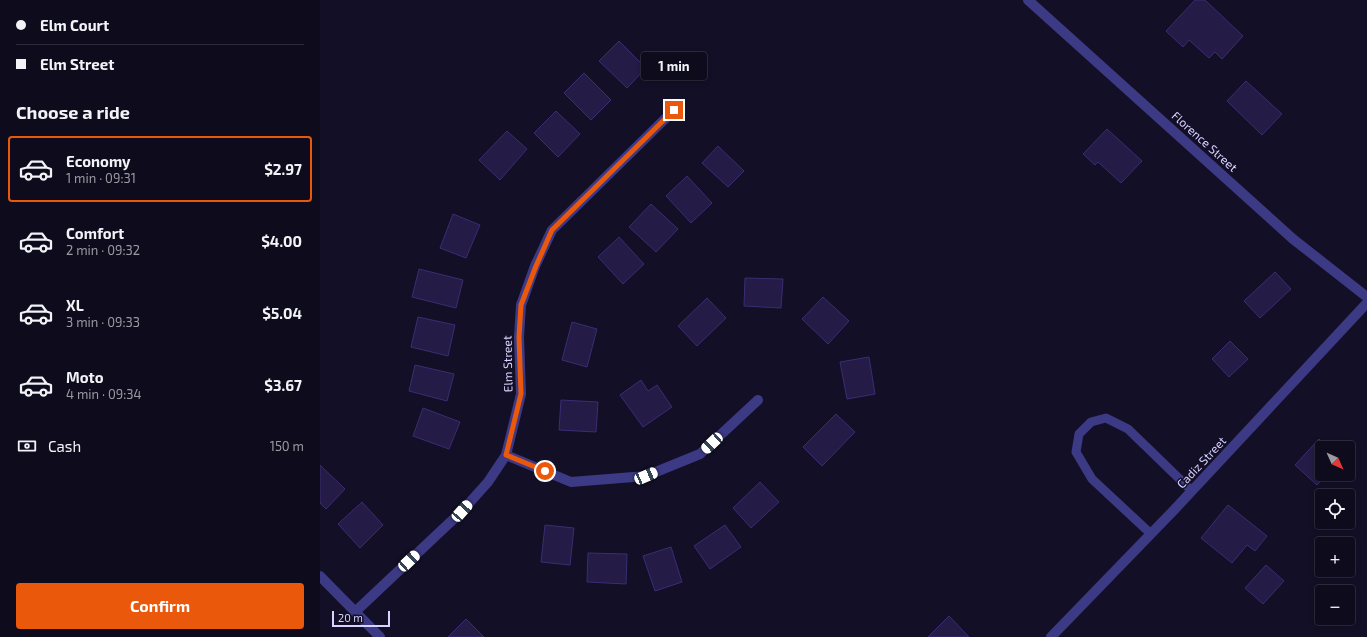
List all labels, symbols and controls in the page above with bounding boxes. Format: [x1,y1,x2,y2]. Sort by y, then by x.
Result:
text: Elm Court [40,16,109,34]
callout: 1 min [641,52,707,80]
text: Elm Street [40,55,114,73]
text: 1 min [658,58,690,74]
text: Choose a ride [16,101,130,123]
route end [665,101,683,119]
street label: Florence Street [1169,108,1241,174]
icon: car [18,151,54,187]
text: Economy [66,152,131,170]
text: $2.97 [264,160,302,178]
text: 1 min · 09:31 [66,170,136,186]
icon: car [18,223,54,259]
text: Comfort [66,224,124,242]
text: $4.00 [261,232,302,250]
text: 2 min · 09:32 [66,242,140,258]
icon: car [18,295,54,331]
text: XL [66,296,84,314]
text: $5.04 [262,304,302,322]
text: 3 min · 09:33 [66,314,140,330]
street label: Elm Street [499,335,514,393]
icon: car [18,367,54,403]
text: Moto [66,368,104,386]
text: $3.67 [264,376,302,394]
text: 4 min · 09:34 [66,386,142,402]
car [699,430,725,456]
street label: Cadiz Street [1174,433,1229,491]
icon: cash [16,435,38,457]
text: Cash [48,437,81,455]
text: 150 m [270,438,304,454]
north arrow [1315,441,1355,481]
map controls [1315,441,1355,625]
route start [536,462,554,480]
car [633,466,659,486]
button: locate [1315,489,1355,529]
car [450,498,474,524]
button: + [1315,537,1355,577]
car [396,548,422,574]
button: Confirm [16,583,304,629]
button: − [1315,585,1355,625]
scale bar [332,609,390,628]
text: 20 m [338,611,363,624]

